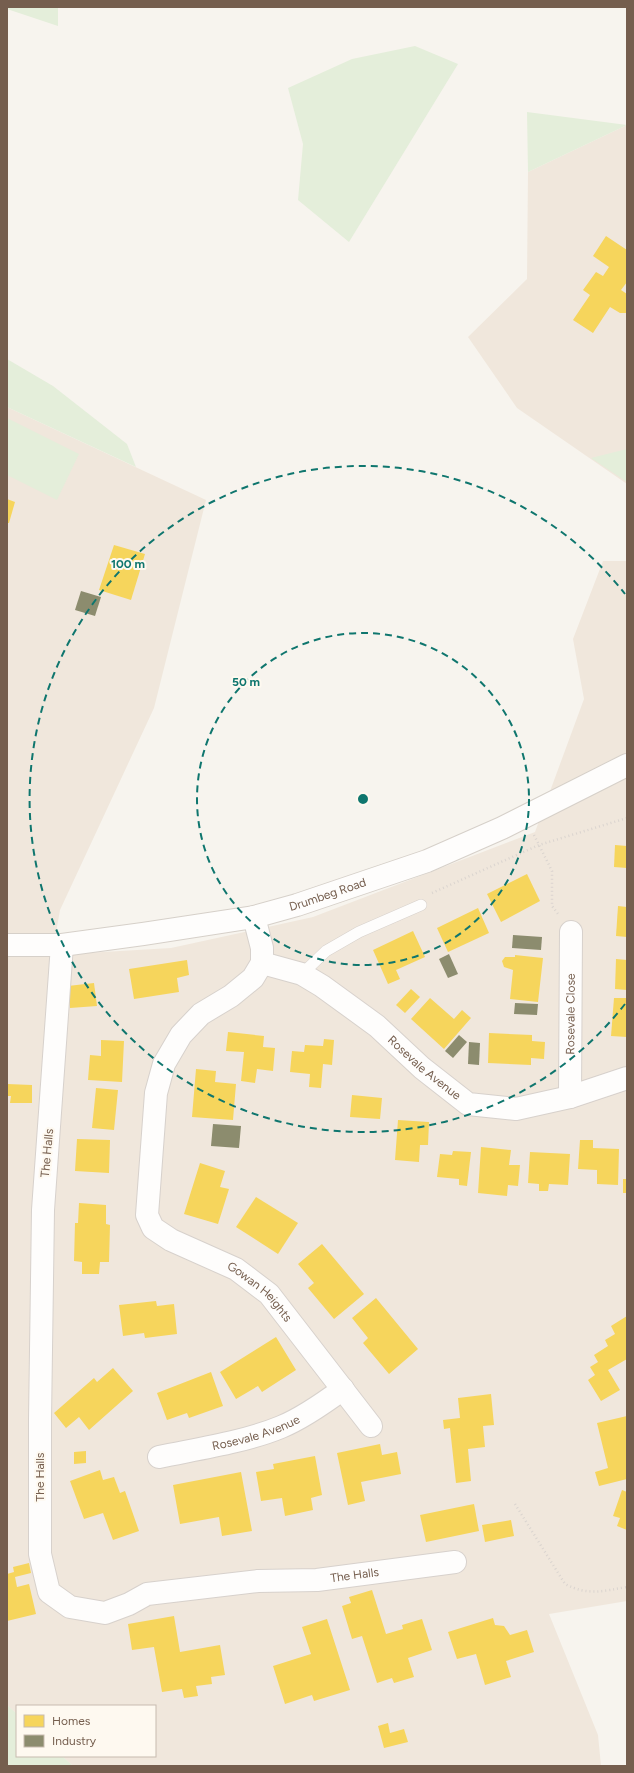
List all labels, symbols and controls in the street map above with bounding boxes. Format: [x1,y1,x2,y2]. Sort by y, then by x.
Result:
text: 100 m [111,557,145,571]
text: 50 m [232,675,260,689]
centre of rings [356,792,370,806]
street label: Drumbeg Road [287,875,368,914]
street label: Rosevale Close [563,973,578,1055]
street label: Rosevale Avenue [385,1033,464,1103]
street label: The Halls [38,1128,56,1178]
street label: Gowan Heights [225,1259,295,1325]
street label: Rosevale Avenue [211,1412,303,1453]
street label: The Halls [33,1452,47,1501]
street label: The Halls [329,1565,380,1585]
legend [16,1705,156,1757]
text: Homes [52,1714,91,1728]
text: Industry [52,1734,97,1748]

